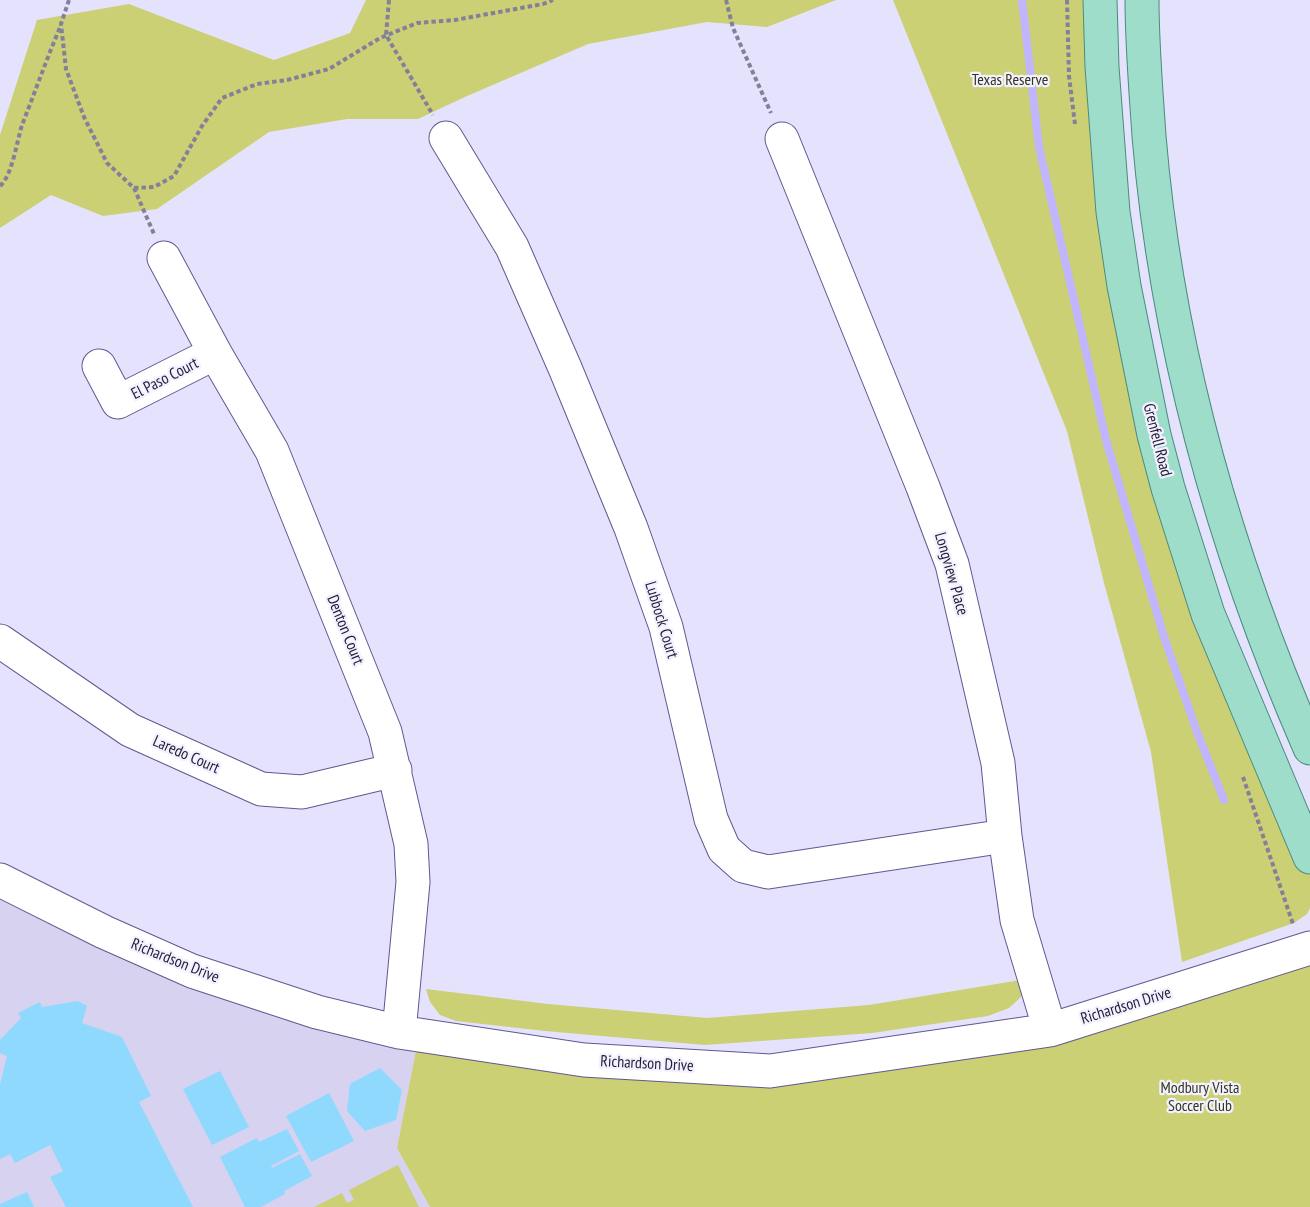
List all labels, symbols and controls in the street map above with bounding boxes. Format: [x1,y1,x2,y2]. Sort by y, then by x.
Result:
park label: Texas Reserve [972,70,1048,90]
street label: El Paso Court [128,354,202,404]
street label: Grenfell Road [1139,401,1175,479]
street label: Longview Place [930,530,972,618]
street label: Lubbock Court [640,579,682,661]
street label: Denton Court [322,592,368,668]
street label: Laredo Court [150,732,222,778]
street label: Richardson Drive [128,935,222,987]
street label: Richardson Drive [1079,983,1173,1029]
street label: Richardson Drive [600,1052,694,1076]
park label: Modbury Vista Soccer Club [1161,1078,1239,1116]

